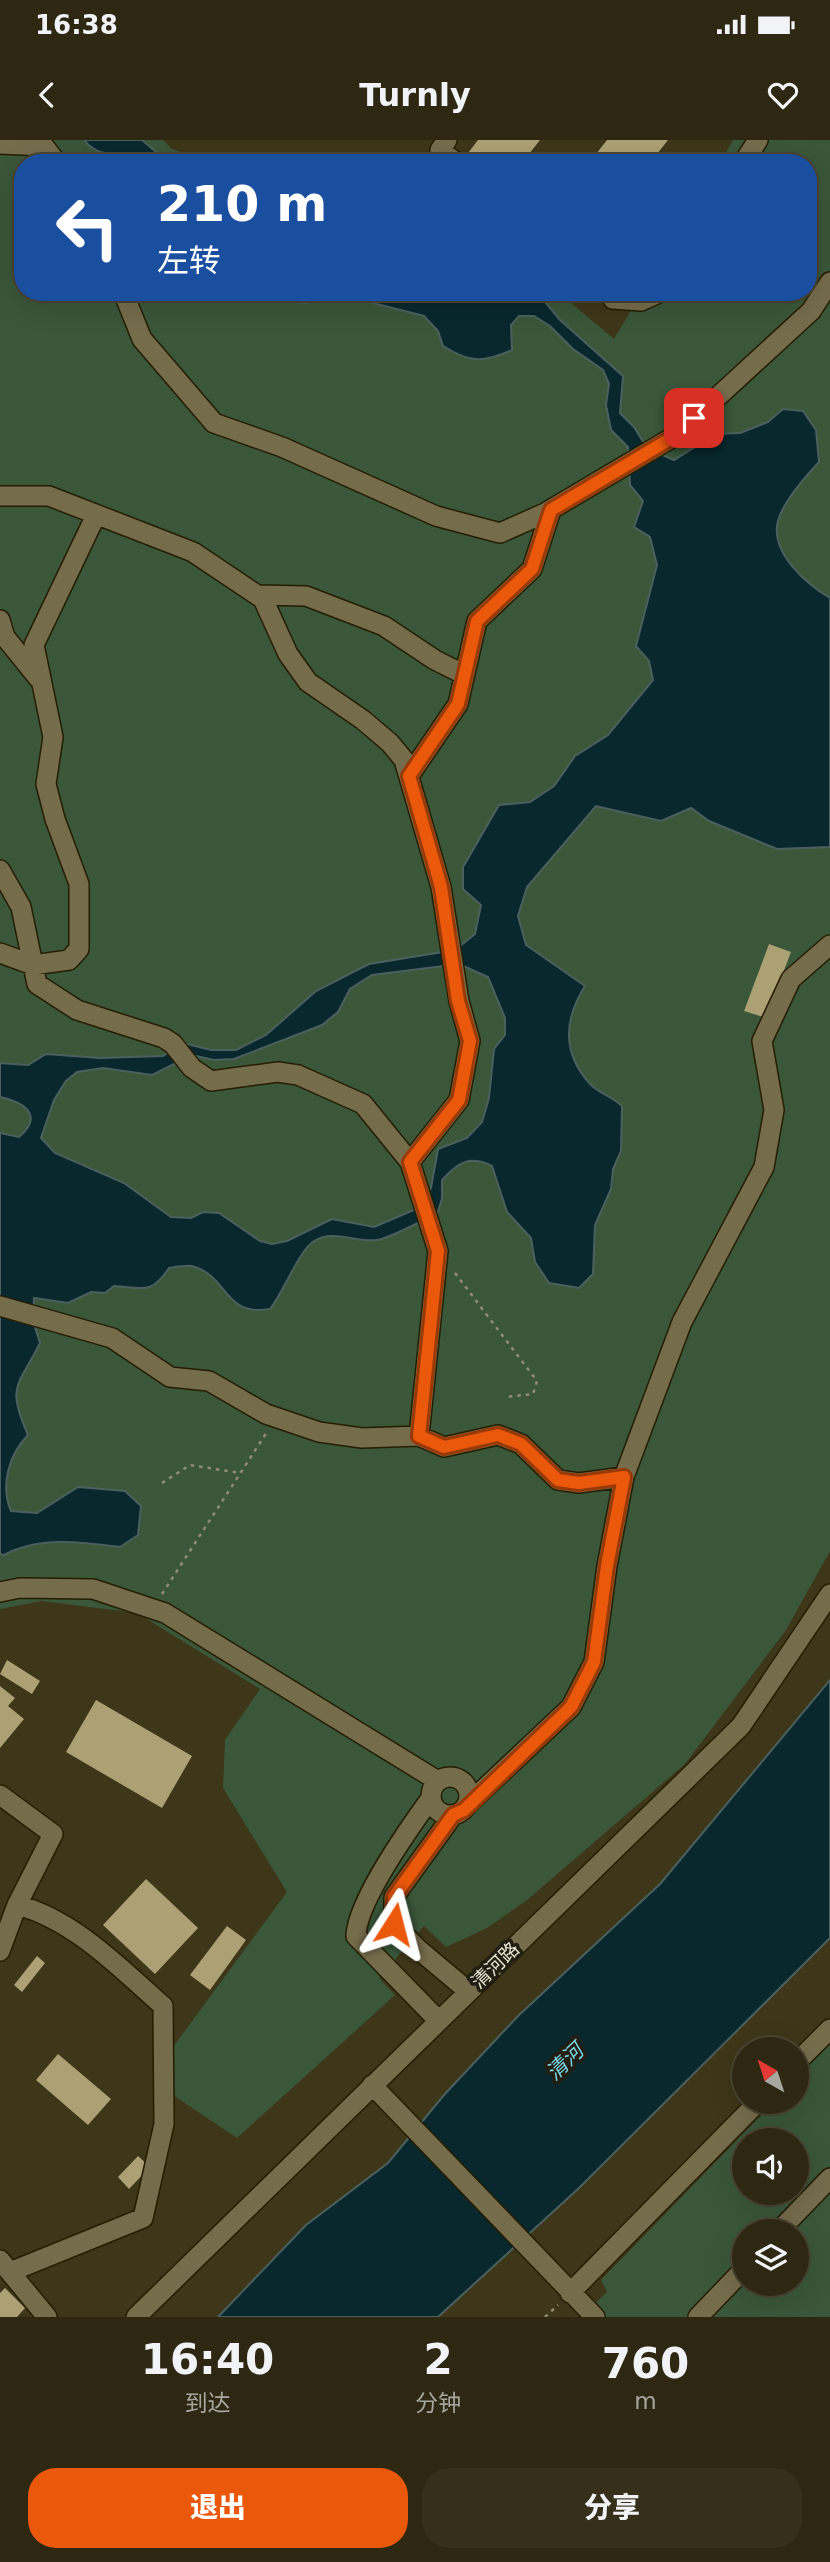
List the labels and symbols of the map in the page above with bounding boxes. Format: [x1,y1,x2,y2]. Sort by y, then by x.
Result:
pin [664,388,724,448]
position arrow [357,1887,431,1961]
street label: 清河路 [467,1937,523,1993]
water label: 清河 [542,2036,591,2085]
north arrow [732,2037,808,2114]

